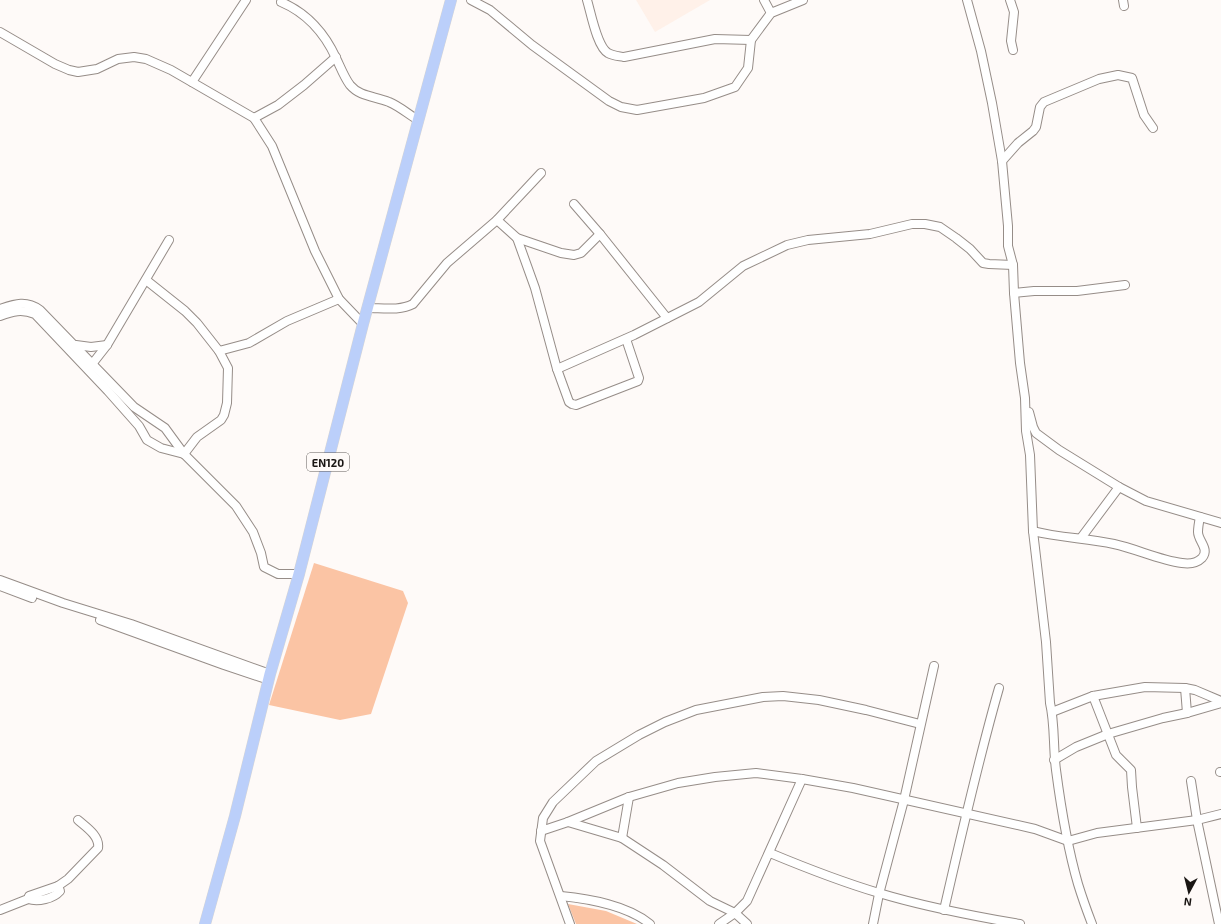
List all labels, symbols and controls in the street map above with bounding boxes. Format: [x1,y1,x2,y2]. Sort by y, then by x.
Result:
road number: EN120 [307,453,349,471]
north arrow [1169,872,1209,912]
text: N [1183,895,1192,909]

